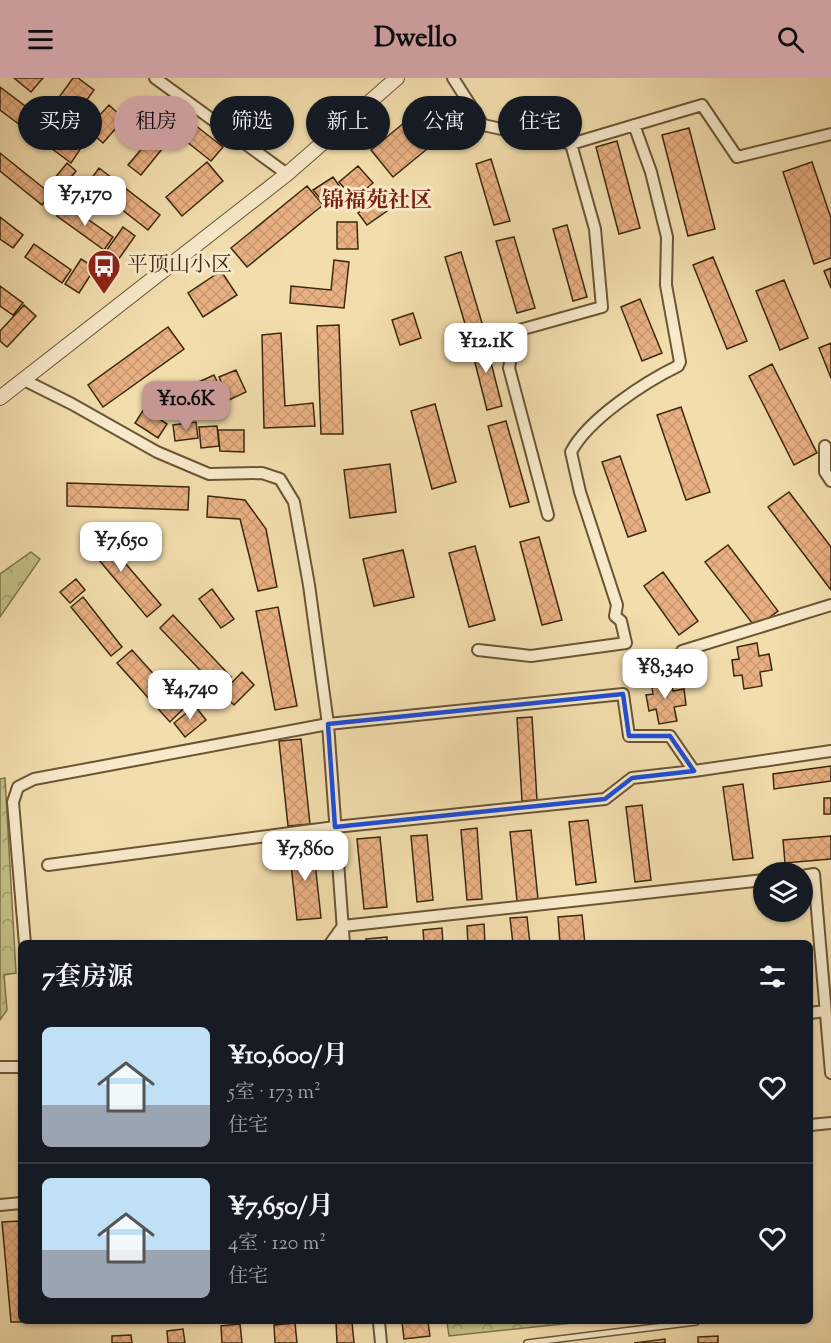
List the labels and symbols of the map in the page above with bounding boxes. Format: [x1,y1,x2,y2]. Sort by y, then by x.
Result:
pin: ¥7,170 [36,176,134,227]
district label: 锦福苑社区 [322,186,432,218]
bus stop icon: 平顶山小区 [86,248,122,295]
place label: 平顶山小区 [127,251,232,281]
pin: ¥12.1K [437,323,535,374]
pin: ¥10.6K [137,381,235,432]
pin: ¥7,650 [72,522,170,573]
pin: ¥8,340 [616,649,714,700]
pin: ¥4,740 [141,670,239,721]
pin: ¥7,860 [256,831,354,882]

